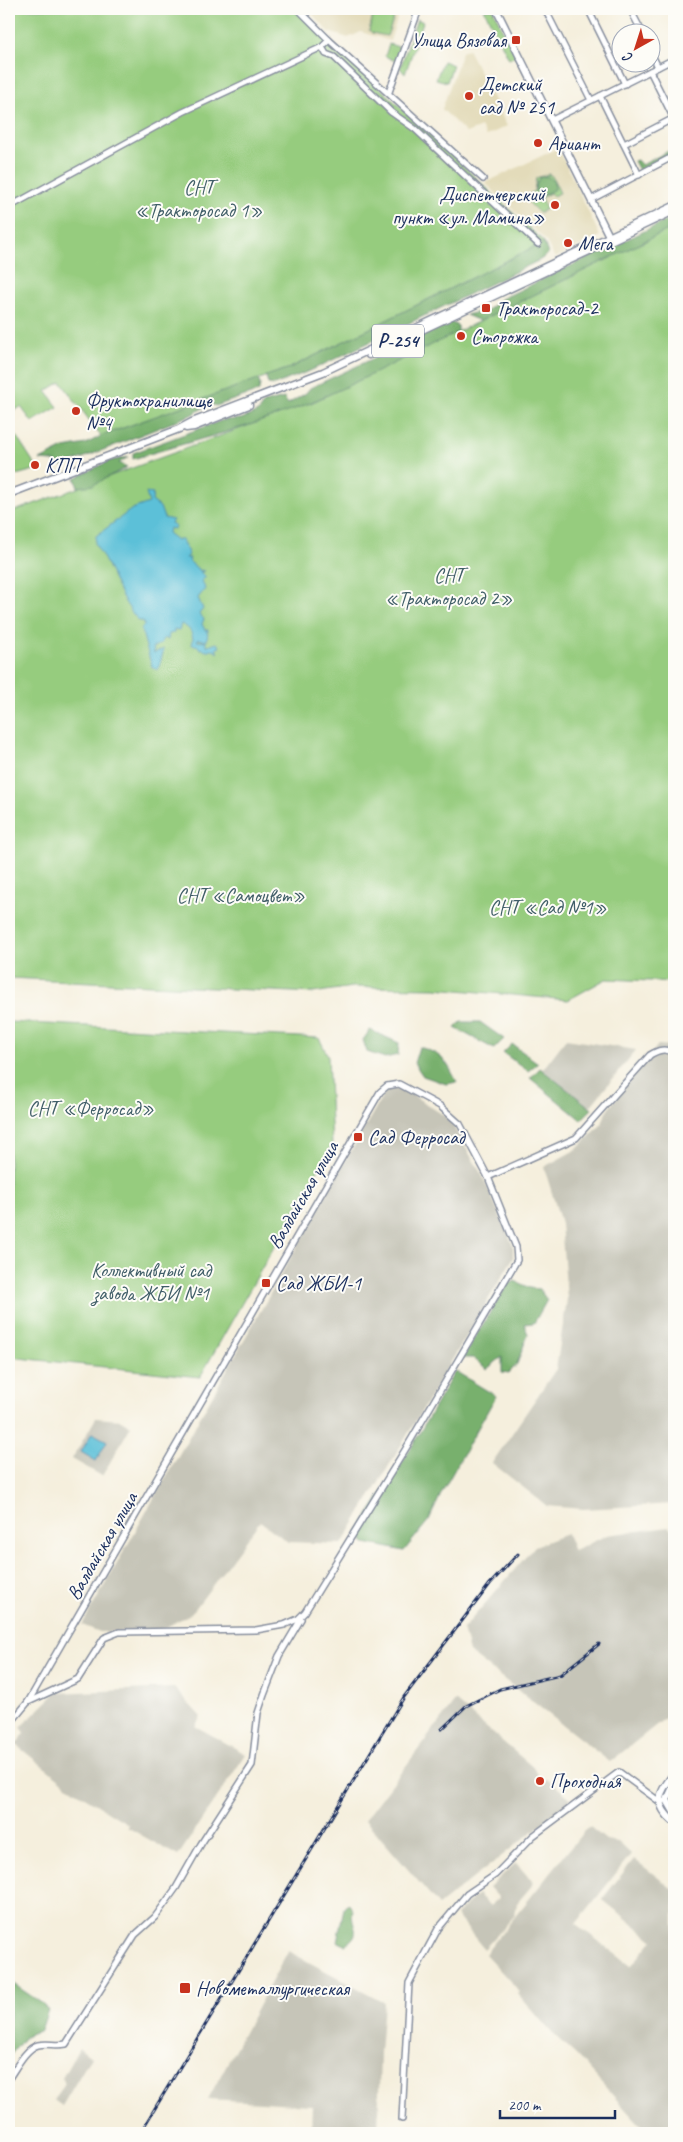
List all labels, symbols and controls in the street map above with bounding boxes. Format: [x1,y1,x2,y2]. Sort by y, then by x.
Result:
north arrow [610,22,660,72]
place label: Улица Вязовая [411,28,508,53]
marker: Улица Вязовая [510,34,522,46]
text: С [618,48,636,66]
place label: Детский сад № 251 [479,72,555,120]
marker: Детский сад № 251 [463,90,475,102]
place label: Ариант [548,131,601,156]
marker: Ариант [532,137,544,149]
park label: СНТ «Тракторосад 1» [135,175,263,223]
place label: Диспетчерский пункт «ул. Мамина» [392,182,547,230]
marker: Диспетчерский пункт «ул. Мамина» [549,199,561,211]
place label: Мега [578,231,615,256]
marker: Мега [562,237,574,249]
place label: Тракторосад-2 [496,296,600,321]
marker: Тракторосад-2 [480,302,492,314]
road number: Р-254 [372,324,424,358]
place label: Сторожка [471,324,539,349]
marker: Сторожка [455,330,467,342]
place label: Фруктохранилище №4 [86,388,213,436]
marker: Фруктохранилище №4 [70,405,82,417]
place label: КПП [45,453,83,478]
marker: КПП [29,459,41,471]
park label: СНТ «Тракторосад 2» [385,563,513,611]
park label: СНТ «Самоцвет» [177,883,305,908]
park label: СНТ «Сад №1» [489,895,607,920]
park label: СНТ «Ферросад» [28,1096,154,1121]
place label: Сад Ферросад [368,1125,466,1150]
marker: Сад Ферросад [352,1131,364,1143]
street label: Валдайская улица [262,1135,345,1253]
park label: Коллективный сад завода ЖБИ №1 [90,1258,212,1307]
place label: Сад ЖБИ-1 [276,1271,362,1296]
marker: Сад ЖБИ-1 [260,1277,272,1289]
street label: Валдайская улица [61,1486,144,1604]
place label: Проходная [550,1769,622,1794]
marker: Проходная [534,1775,546,1787]
place label: Новометаллургическая [196,1976,351,2001]
marker: Новометаллургическая [178,1981,192,1995]
scale bar [500,2087,616,2119]
text: 200 m [508,2096,542,2115]

